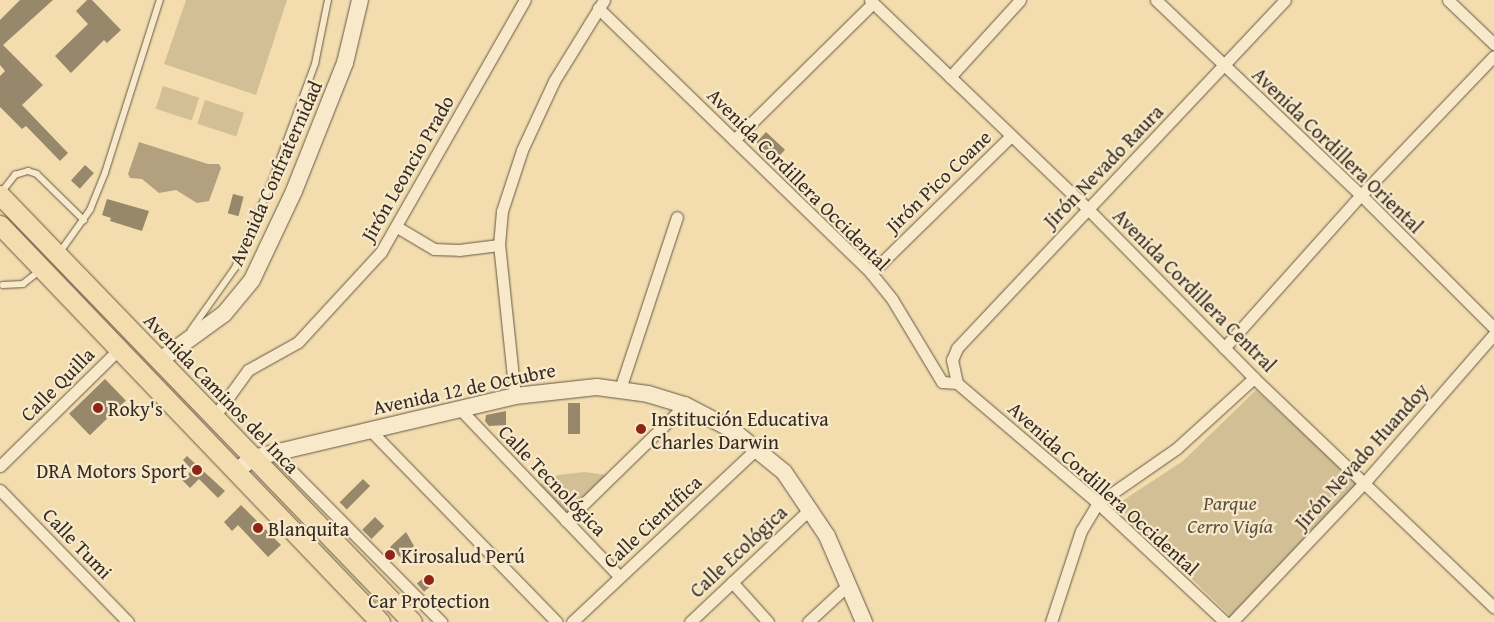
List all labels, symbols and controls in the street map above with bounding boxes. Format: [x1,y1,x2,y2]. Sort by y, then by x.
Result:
street label: Avenida Cordillera Oriental [1248,62,1428,238]
street label: Avenida Confraternidad [223,77,327,269]
street label: Avenida Cordillera Occidental [703,83,895,275]
street label: Jirón Leoncio Prado [355,91,459,245]
street label: Jirón Nevado Raura [1038,99,1168,233]
street label: Jirón Pico Coane [880,125,996,237]
street label: Avenida Cordillera Central [1108,203,1282,377]
street label: Avenida Caminos del Inca [139,308,305,478]
street label: Calle Quilla [15,342,99,426]
street label: Avenida 12 de Octubre [370,357,558,419]
street label: Jirón Nevado Huandoy [1289,378,1433,534]
place label: Roky's [108,396,163,420]
street label: Avenida Cordillera Occidental [1004,396,1204,580]
marker: Roky's [92,402,104,414]
place label: Institución Educativa Charles Darwin [651,406,829,453]
street label: Calle Tecnológica [494,419,612,541]
marker: Institución Educativa Charles Darwin [635,423,647,435]
place label: DRA Motors Sport [36,458,187,482]
marker: DRA Motors Sport [191,464,203,476]
street label: Calle Científica [598,469,706,573]
park label: Parque Cerro Vigía [1187,491,1273,538]
street label: Calle Ecológica [684,500,792,602]
street label: Calle Tumi [38,503,118,583]
place label: Blanquita [268,516,349,540]
marker: Blanquita [252,522,264,534]
place label: Kirosalud Perú [401,543,525,567]
marker: Kirosalud Perú [383,548,397,562]
marker: Car Protection [423,574,435,586]
place label: Car Protection [368,588,490,612]

